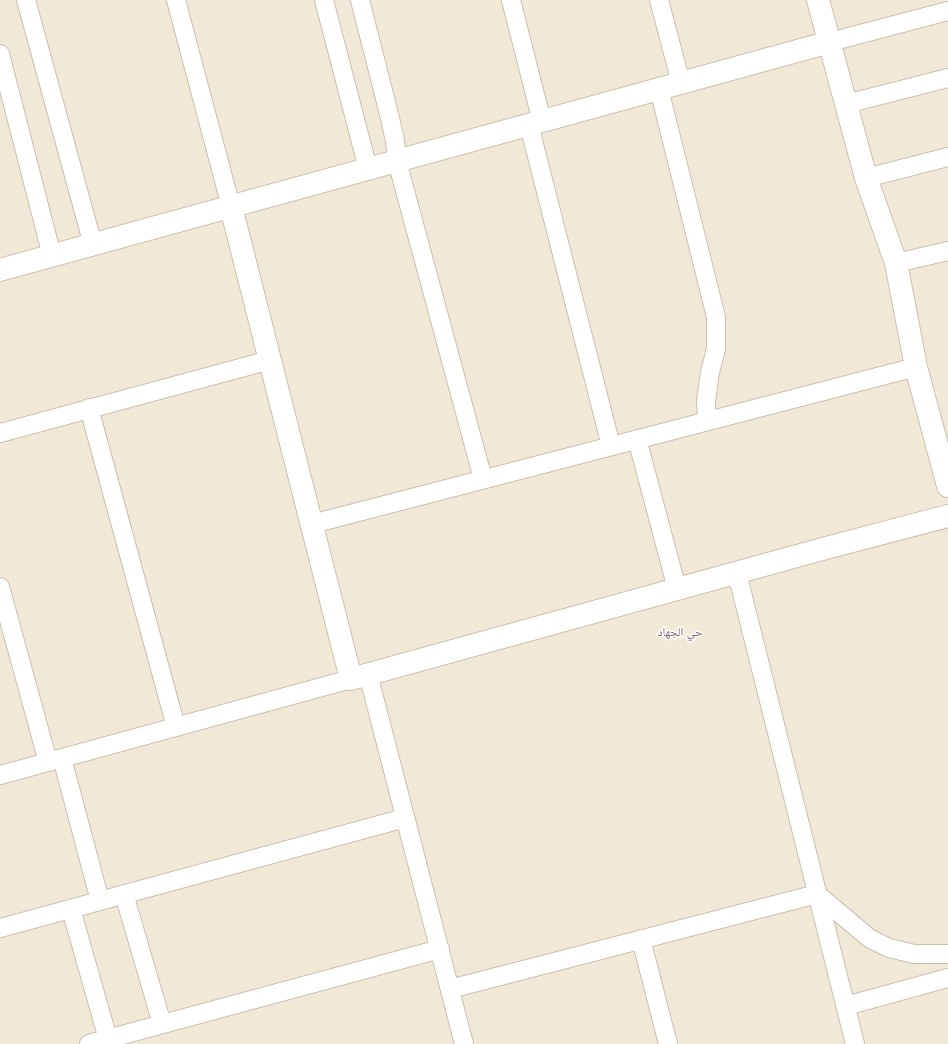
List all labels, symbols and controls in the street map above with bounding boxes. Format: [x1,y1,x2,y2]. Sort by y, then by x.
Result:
district label: حي الجهاد [657,626,703,640]

